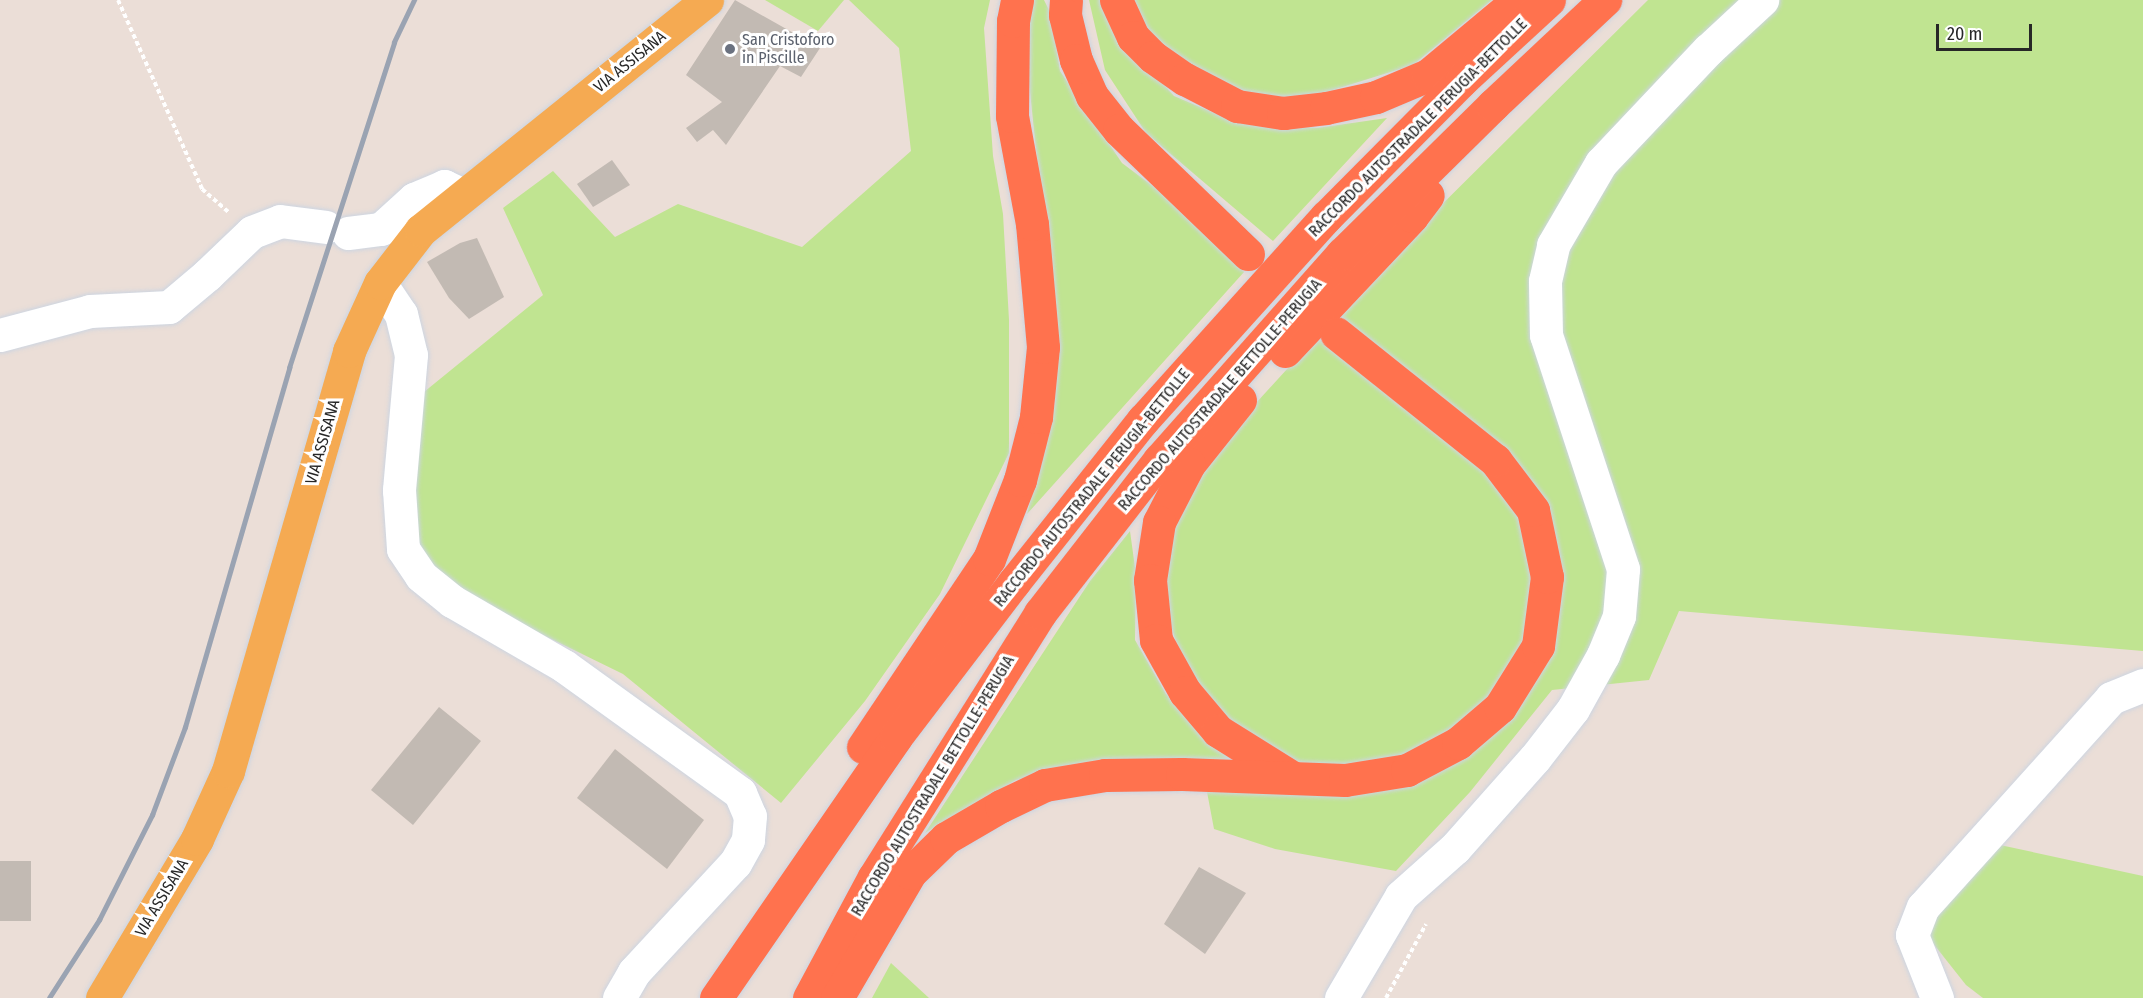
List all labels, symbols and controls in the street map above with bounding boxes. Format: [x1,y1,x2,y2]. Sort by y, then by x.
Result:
scale bar [1939,12,2035,50]
street label: RACCORDO AUTOSTRADALE PERUGIA-BETTOLLE [1305,15,1531,241]
text: 20 m [1947,23,1982,45]
street label: VIA ASSISANA [590,27,670,97]
place label: San Cristoforo in Piscille [742,30,834,68]
marker: San Cristoforo in Piscille [723,42,737,56]
street label: RACCORDO AUTOSTRADALE BETTOLLE-PERUGIA [1114,275,1326,515]
street label: RACCORDO AUTOSTRADALE PERUGIA-BETTOLLE [990,365,1194,611]
street label: VIA ASSISANA [302,397,344,487]
street label: RACCORDO AUTOSTRADALE BETTOLLE-PERUGIA [847,652,1019,920]
street label: VIA ASSISANA [131,856,193,940]

